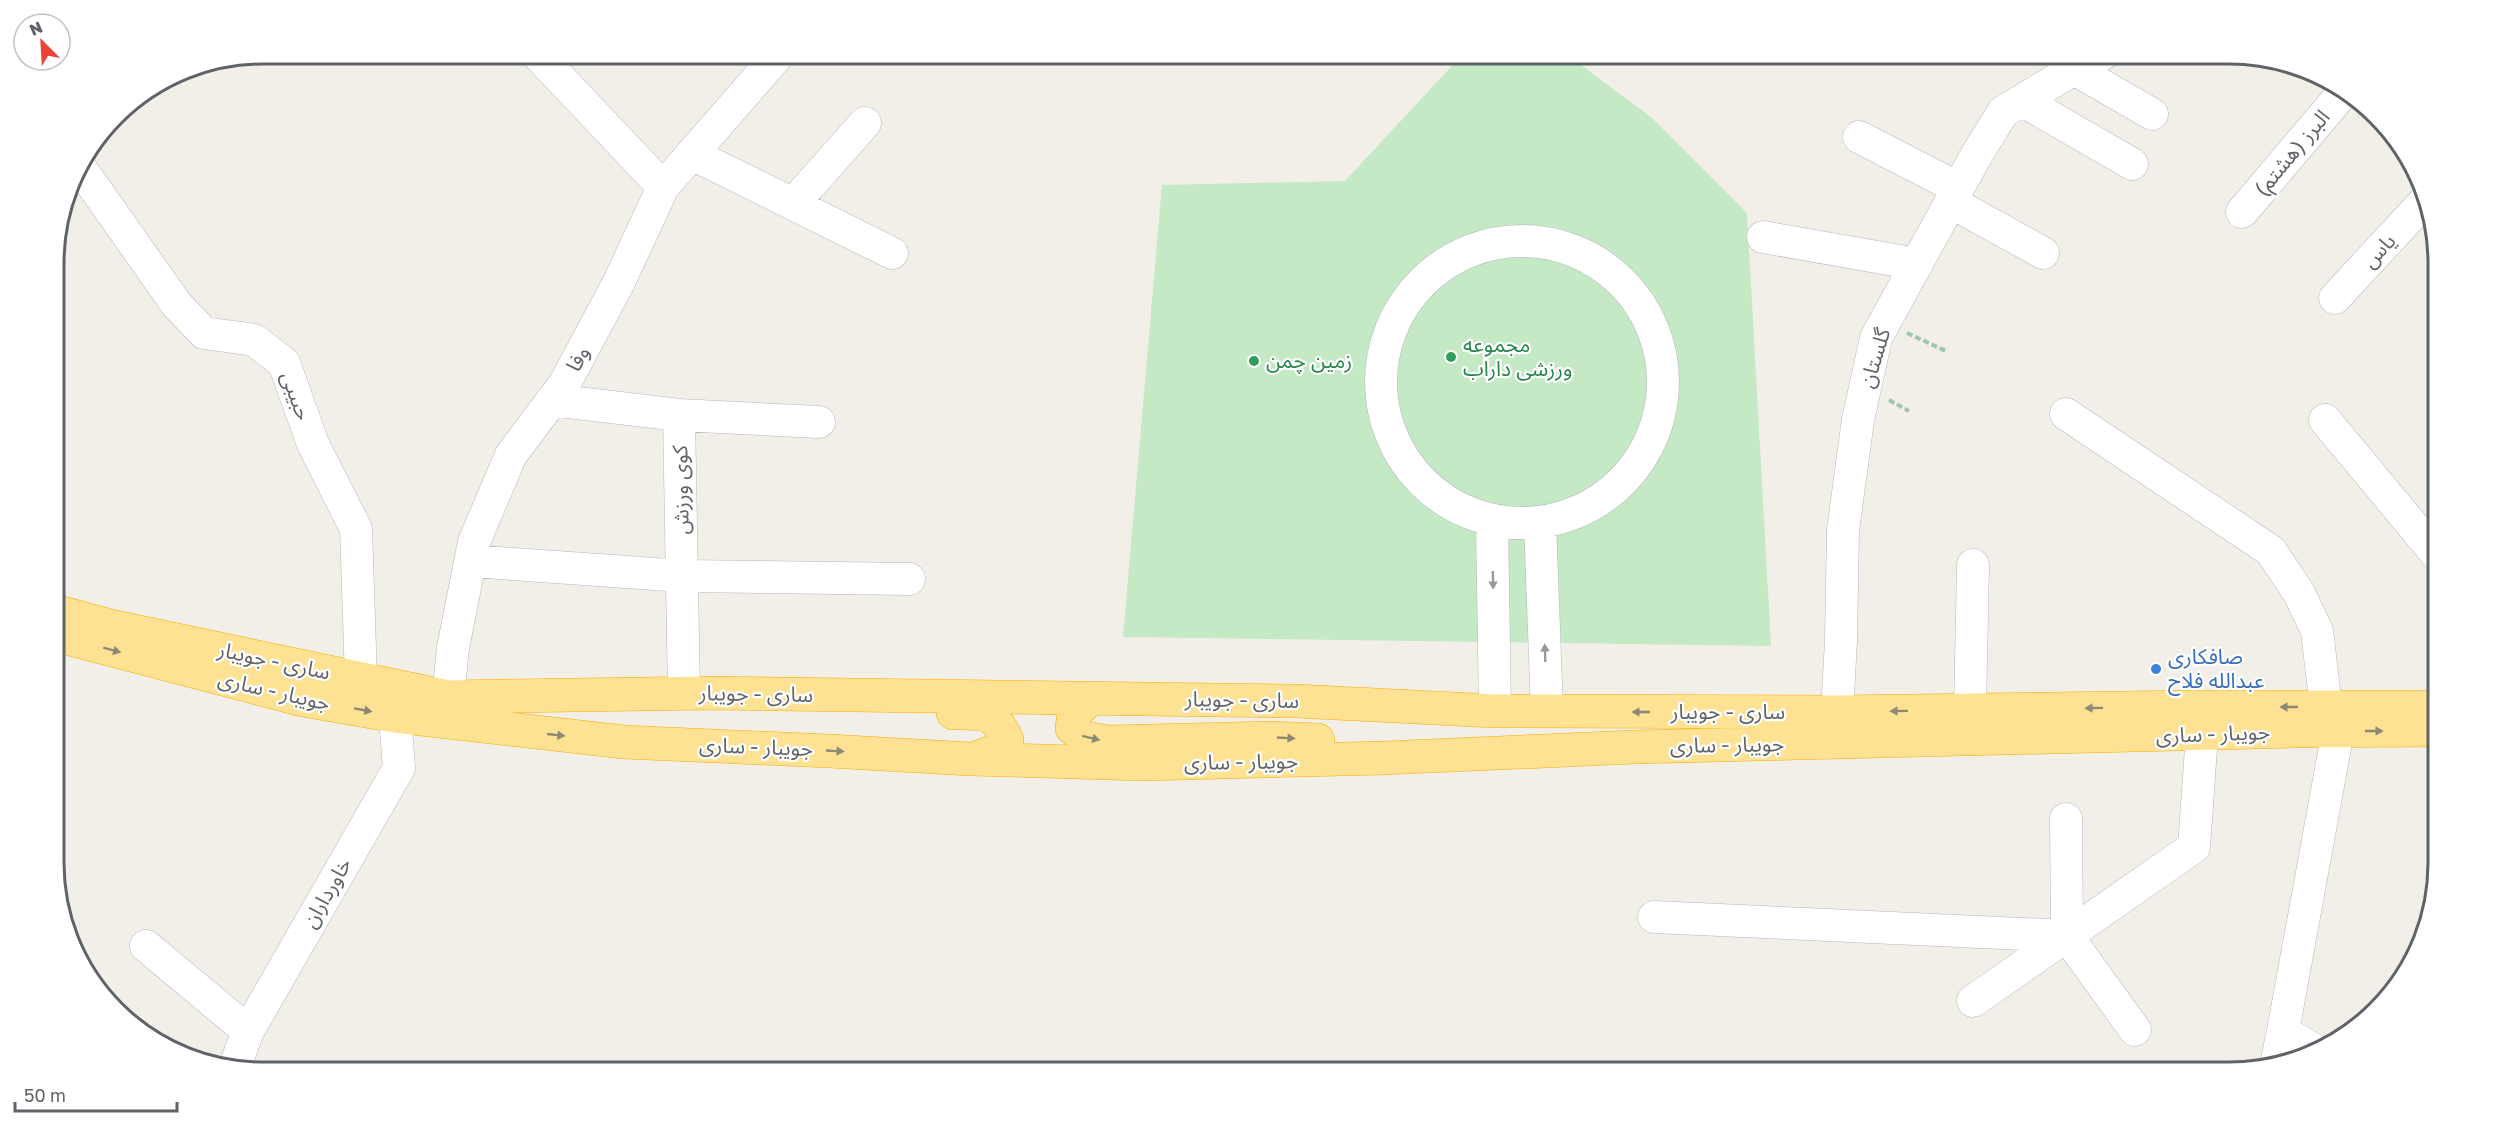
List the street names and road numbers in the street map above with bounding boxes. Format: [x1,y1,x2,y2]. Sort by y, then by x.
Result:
street label: البرز (هشتم) [2248,104,2337,203]
street label: یاس [2356,228,2401,273]
street label: گلستان [1853,324,1896,391]
street label: وفا [560,341,594,376]
street label: حبیبی [276,368,318,424]
street label: کوی ورزش [666,445,694,535]
street label: ساری - جویبار [215,635,333,685]
street label: جویبار - ساری [216,665,333,716]
street label: ساری - جویبار [698,679,813,707]
street label: ساری - جویبار [1184,685,1299,713]
street label: ساری - جویبار [1670,698,1785,724]
street label: جویبار - ساری [2155,718,2271,748]
street label: جویبار - ساری [1670,730,1784,758]
street label: جویبار - ساری [698,731,814,761]
street label: جویبار - ساری [1184,747,1298,775]
street label: خاورداران [296,853,357,932]

